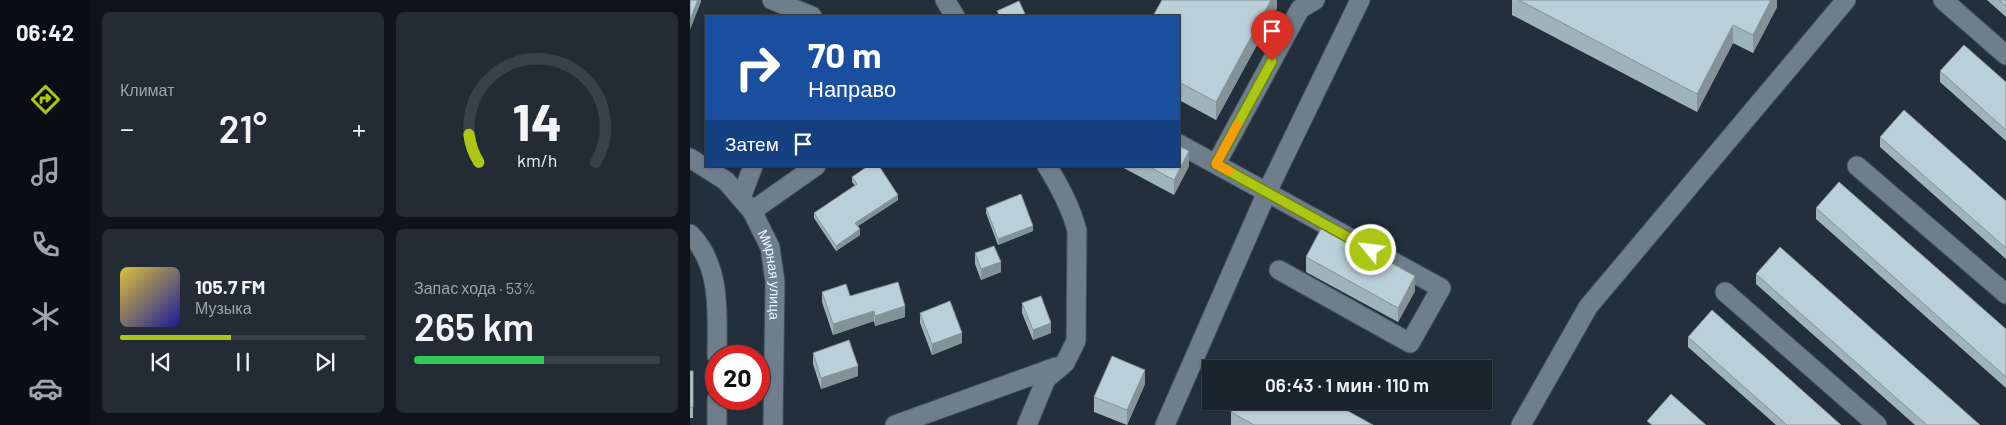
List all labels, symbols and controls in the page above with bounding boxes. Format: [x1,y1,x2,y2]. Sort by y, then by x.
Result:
pin [1251,10,1293,61]
icon: arrive [1258,17,1286,45]
text: 06:42 [16,19,74,45]
text: 70 m [808,33,882,75]
icon: right [725,35,790,100]
text: Направо [808,75,896,101]
text: Климат [120,80,174,99]
icon: directions [28,82,63,117]
text: 14 [512,89,562,151]
text: 21° [219,105,267,151]
text: − [120,111,134,145]
text: + [352,111,366,145]
icon: arrive [789,130,817,158]
text: Затем [725,132,779,155]
text: km/h [517,149,557,171]
icon: music [28,154,63,189]
position arrow [1344,223,1396,275]
street label: Мирная улица [755,226,784,320]
icon: phone [28,227,63,262]
text: 105.7 FM [195,275,265,298]
text: Запас хода · 53% [414,278,536,297]
text: Музыка [195,298,252,317]
icon: climate [28,299,63,334]
text: 265 km [414,303,534,349]
speed limit sign: 20 [705,345,770,410]
icon: previous [147,348,175,376]
icon: pause [229,348,257,376]
icon: next [311,348,339,376]
icon: car [28,371,63,406]
text: 06:43 · 1 мин · 110 m [1265,373,1429,396]

